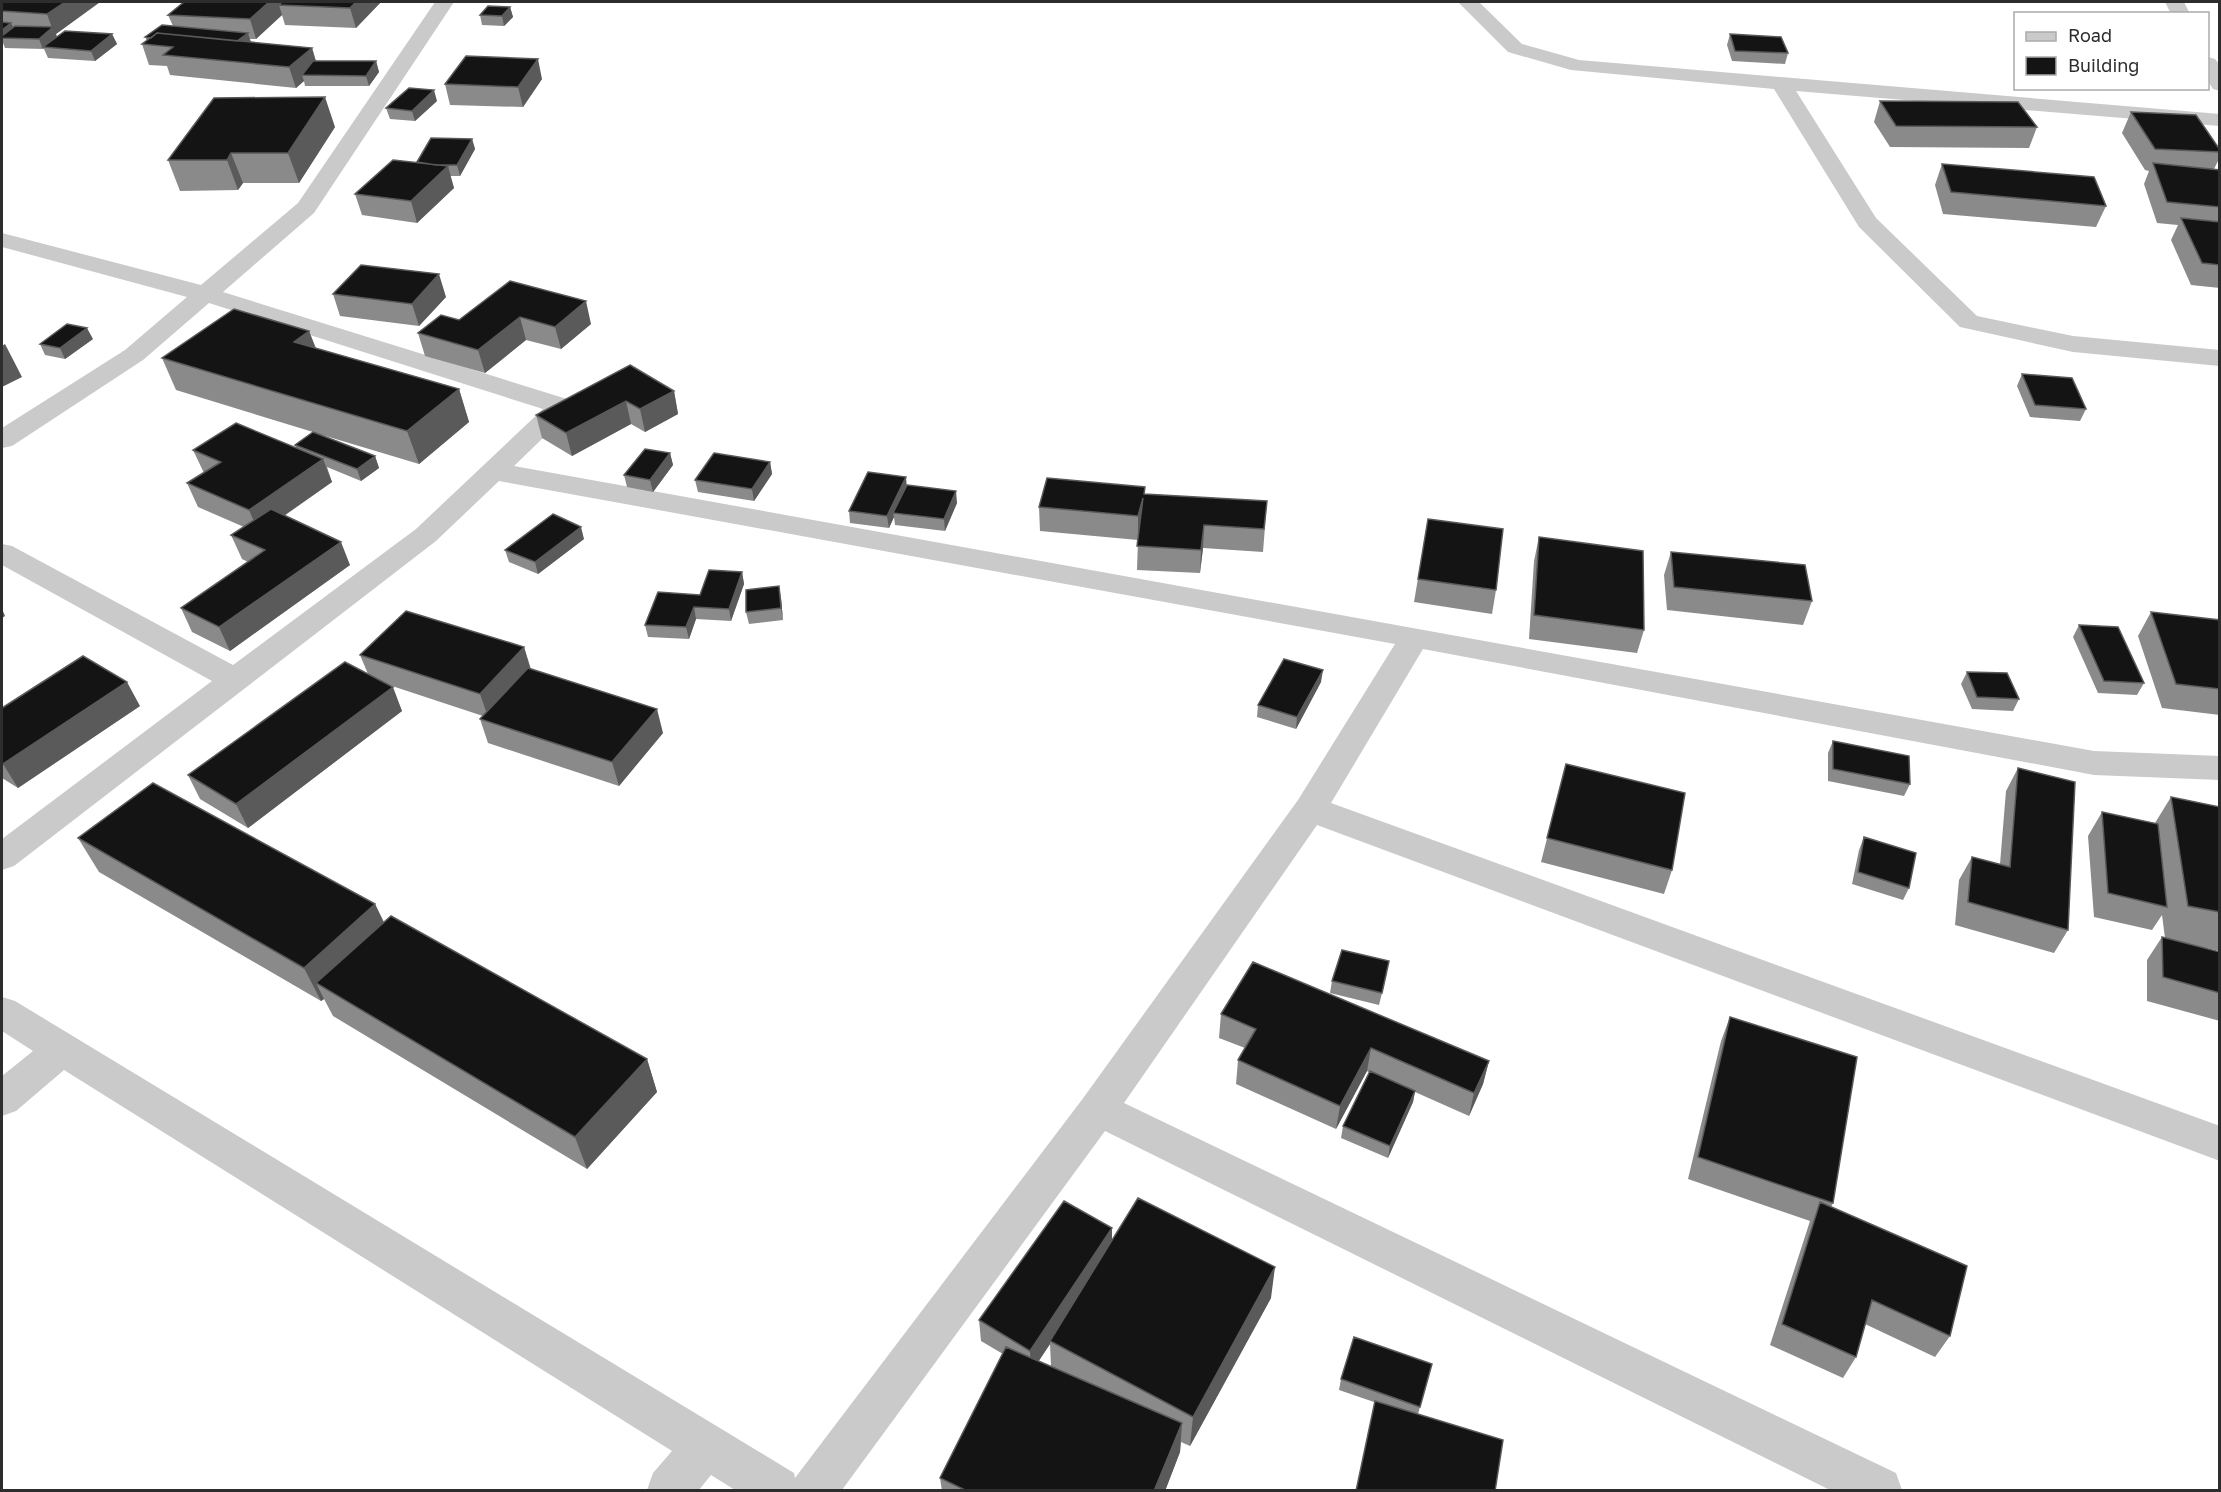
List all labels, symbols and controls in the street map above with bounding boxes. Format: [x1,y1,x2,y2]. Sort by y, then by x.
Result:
legend [2014,12,2209,90]
text: Road [2068,24,2112,46]
text: Building [2068,54,2139,76]

